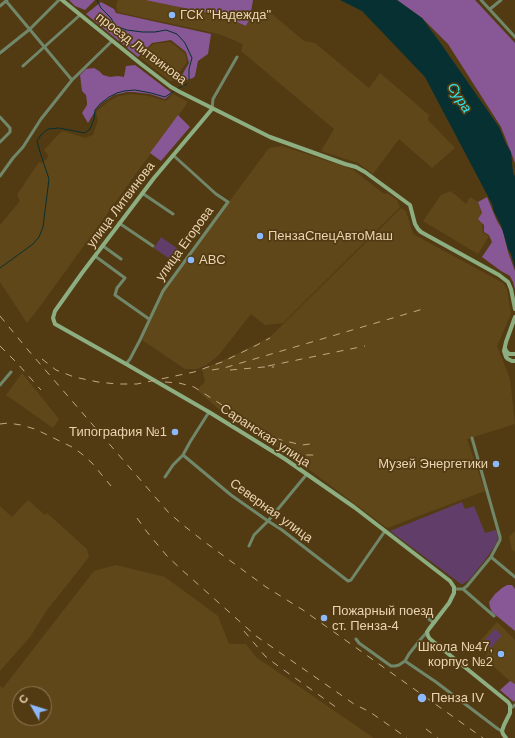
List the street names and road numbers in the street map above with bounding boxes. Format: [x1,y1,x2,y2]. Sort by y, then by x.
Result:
street label: проезд Литвинова [93,10,189,88]
street label: улица Литвинова [84,159,158,251]
street label: улица Егорова [153,204,217,284]
street label: Саранская улица [217,401,313,471]
street label: Северная улица [227,476,315,546]

